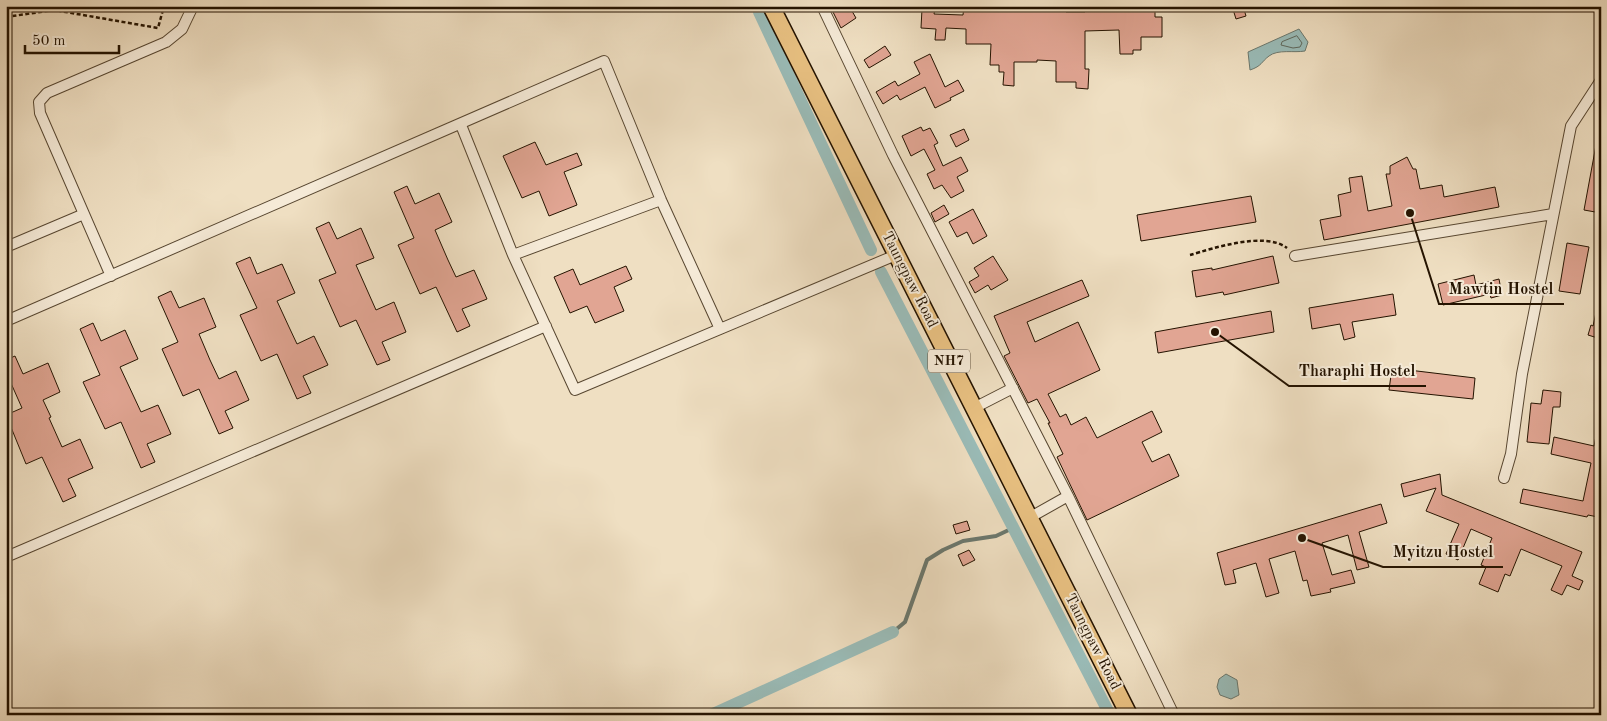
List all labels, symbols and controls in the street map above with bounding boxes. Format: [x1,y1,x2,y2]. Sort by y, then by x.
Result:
scale bar [25,22,119,54]
text: 50 m [32,34,66,49]
street label: Taungpaw Road [878,230,940,331]
callout: Mawtin Hostel [1439,273,1564,304]
text: Mawtin Hostel [1449,282,1553,298]
road number: NH7 [928,350,970,372]
callout: Tharaphi Hostel [1289,355,1426,386]
text: Tharaphi Hostel [1299,364,1416,380]
callout: Myitzu Hostel [1383,536,1503,567]
text: Myitzu Hostel [1393,545,1493,561]
street label: Taungpaw Road [1061,592,1123,693]

